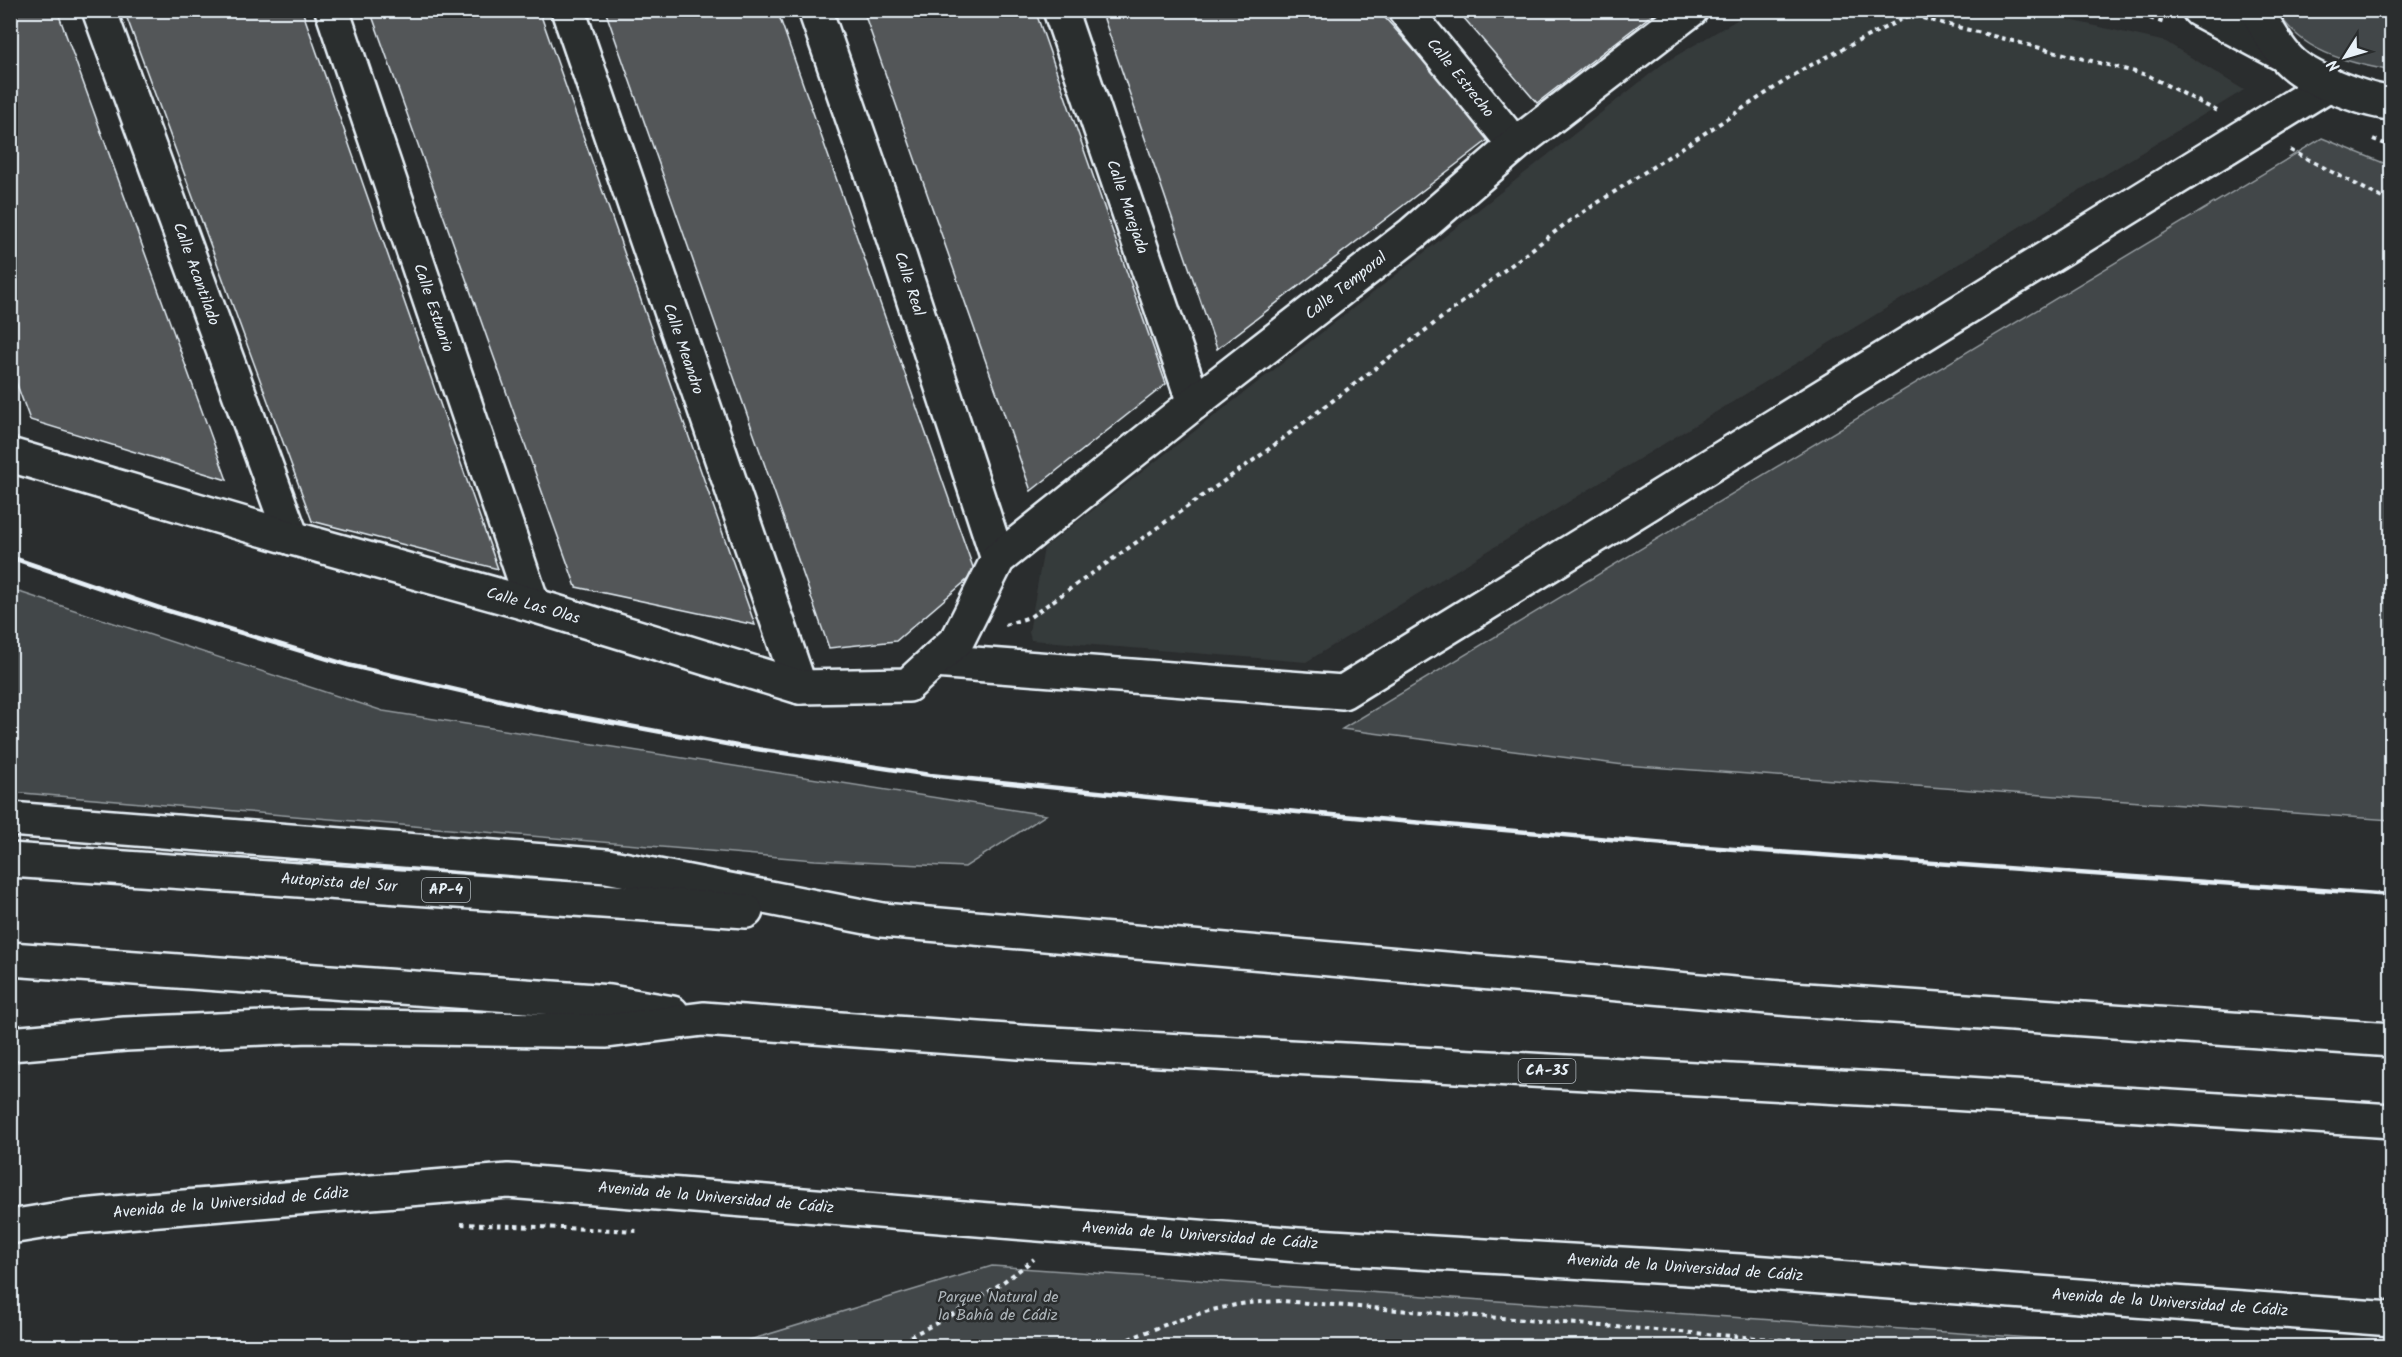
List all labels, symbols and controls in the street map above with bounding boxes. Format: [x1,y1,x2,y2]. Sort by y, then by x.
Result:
north arrow [2315,27,2375,87]
street label: Calle Estrecho [1420,33,1500,123]
text: N [2321,54,2347,77]
street label: Calle Marejada [1099,156,1155,258]
street label: Calle Acantilado [166,219,226,329]
street label: Calle Temporal [1299,246,1393,326]
street label: Calle Real [887,249,931,320]
street label: Calle Estuario [406,260,460,356]
street label: Calle Meandro [656,300,710,398]
street label: Calle Las Olas [483,581,583,631]
street label: Autopista del Sur [280,866,400,900]
road number: AP-4 [422,878,470,902]
road number: CA-35 [1518,1059,1576,1083]
street label: Avenida de la Universidad de Cádiz [597,1175,835,1221]
street label: Avenida de la Universidad de Cádiz [112,1180,350,1226]
street label: Avenida de la Universidad de Cádiz [1081,1215,1319,1257]
street label: Avenida de la Universidad de Cádiz [1566,1247,1804,1289]
street label: Avenida de la Universidad de Cádiz [2051,1282,2289,1324]
park label: Parque Natural de la Bahía de Cádiz [938,1285,1058,1328]

